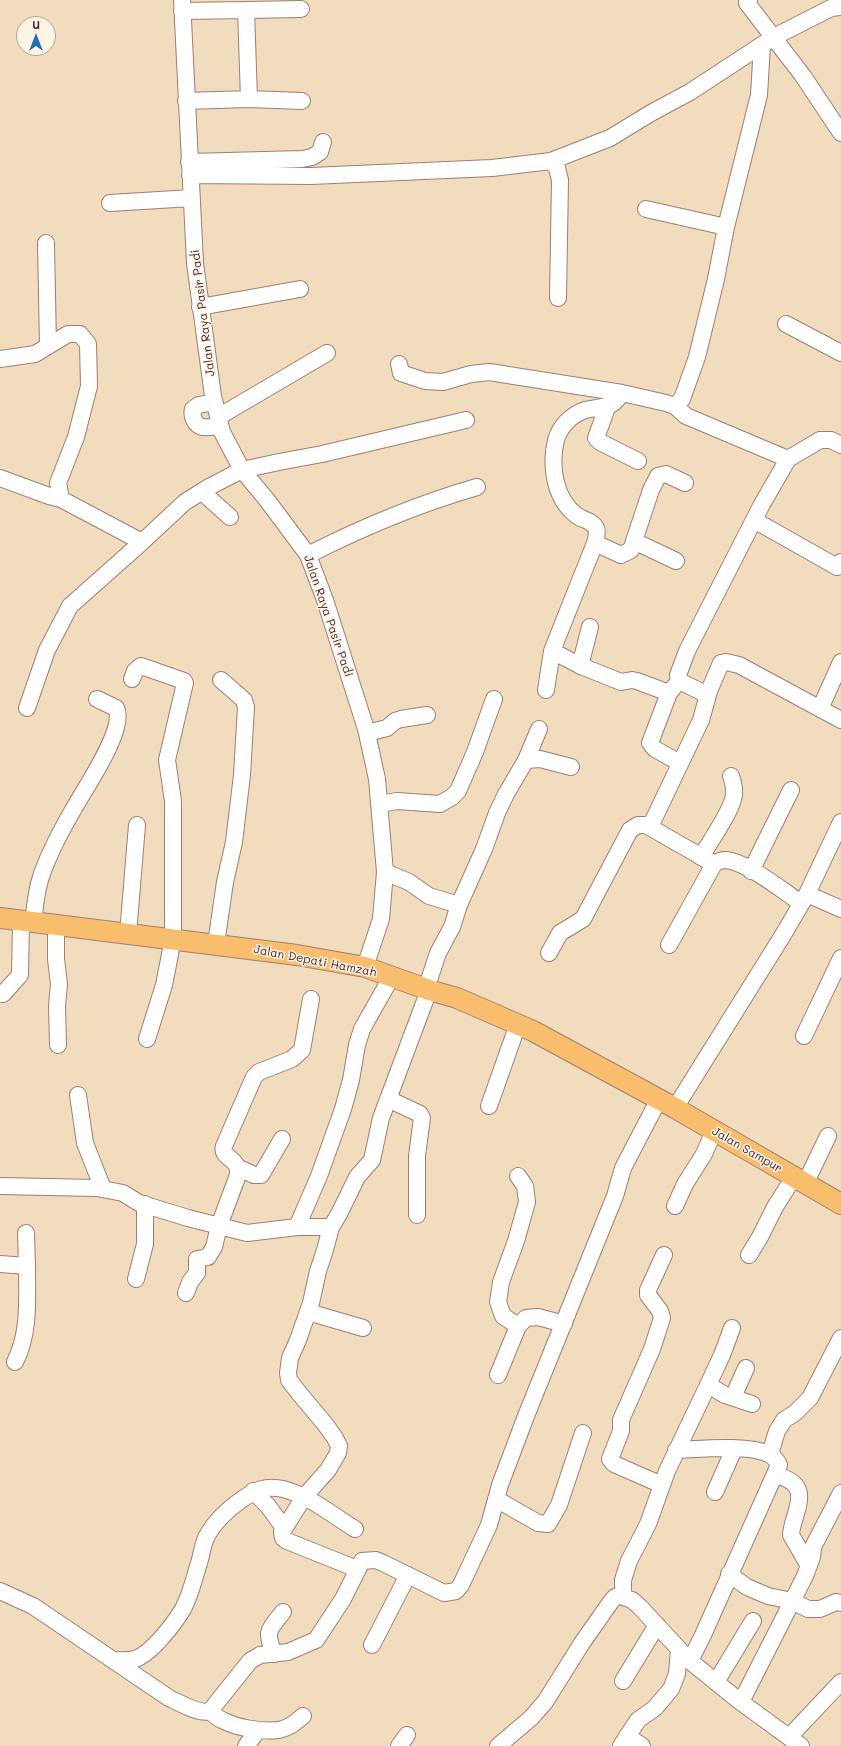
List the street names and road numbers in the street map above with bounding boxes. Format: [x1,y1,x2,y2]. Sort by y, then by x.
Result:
street label: Jalan Raya Pasir Padi [188,249,218,377]
street label: Jalan Raya Pasir Padi [300,553,356,679]
street label: Jalan Depati Hamzah [252,942,378,980]
street label: Jalan Sampur [709,1124,785,1176]

